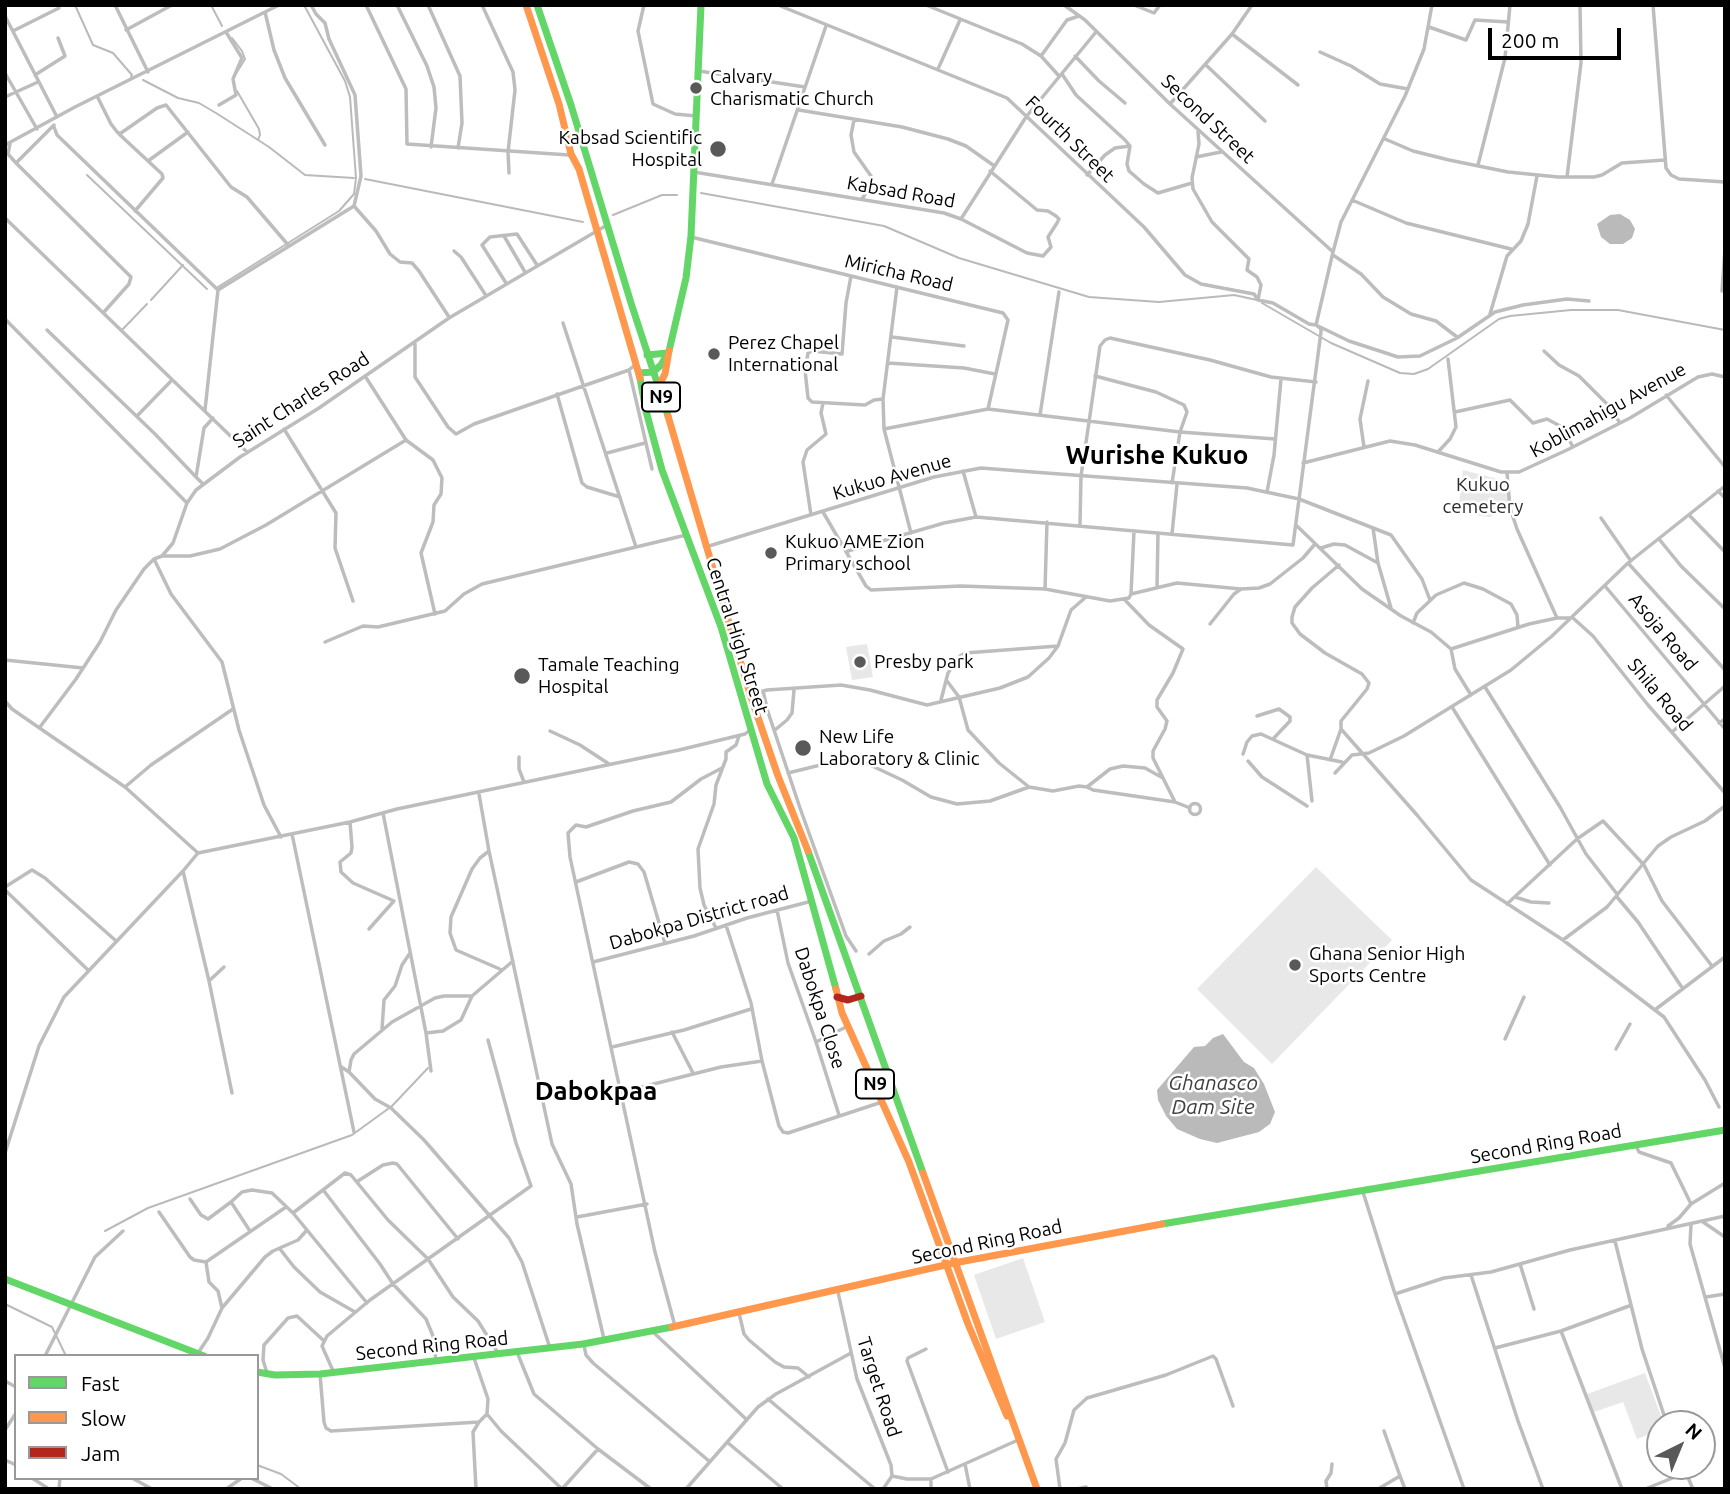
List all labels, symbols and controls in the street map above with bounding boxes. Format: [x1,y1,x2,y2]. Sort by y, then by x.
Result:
scale bar [1492,14,1625,58]
text: 200 m [1501,28,1559,52]
place label: Calvary Charismatic Church [710,66,874,110]
street label: Second Street [1156,70,1260,168]
marker: Calvary Charismatic Church [688,80,704,96]
street label: Fourth Street [1021,91,1119,187]
place label: Kabsad Scientific Hospital [559,127,702,171]
marker: Kabsad Scientific Hospital [708,139,728,159]
street label: Kabsad Road [845,171,957,213]
street label: Miricha Road [843,249,955,297]
place label: Perez Chapel International [728,332,839,376]
marker: Perez Chapel International [706,346,722,362]
street label: Saint Charles Road [228,347,374,453]
street label: Koblimahigu Avenue [1526,358,1690,462]
road number: N9 [642,382,680,412]
district label: Wurishe Kukuo [1066,439,1248,471]
street label: Kukuo Avenue [830,449,954,505]
park label: Kukuo cemetery [1443,474,1523,518]
place label: Kukuo AME Zion Primary school [785,531,925,575]
marker: Kukuo AME Zion Primary school [763,545,779,561]
street label: Central High Street [701,555,773,717]
street label: Asoja Road [1624,588,1702,676]
place label: Presby park [874,651,974,673]
place label: Tamale Teaching Hospital [538,654,680,698]
marker: Presby park [852,654,868,670]
street label: Shila Road [1623,654,1697,736]
marker: Tamale Teaching Hospital [512,666,532,686]
place label: New Life Laboratory & Clinic [819,726,980,770]
marker: New Life Laboratory & Clinic [793,738,813,758]
street label: Dabokpa District road [607,881,791,955]
place label: Ghana Senior High Sports Centre [1309,943,1465,987]
street label: Dabokpa Close [790,944,850,1072]
marker: Ghana Senior High Sports Centre [1287,957,1303,973]
road number: N9 [856,1070,894,1098]
water label: Ghanasco Dam Site [1168,1070,1258,1120]
district label: Dabokpaa [535,1075,657,1107]
street label: Second Ring Road [1469,1119,1623,1169]
street label: Second Ring Road [910,1215,1064,1269]
street label: Second Ring Road [355,1327,509,1365]
street label: Target Road [852,1334,906,1440]
legend [14,1354,259,1480]
text: Fast [81,1371,119,1395]
text: Slow [81,1406,126,1430]
north arrow [1646,1410,1716,1480]
text: N [1681,1418,1707,1444]
text: Jam [81,1441,120,1465]

